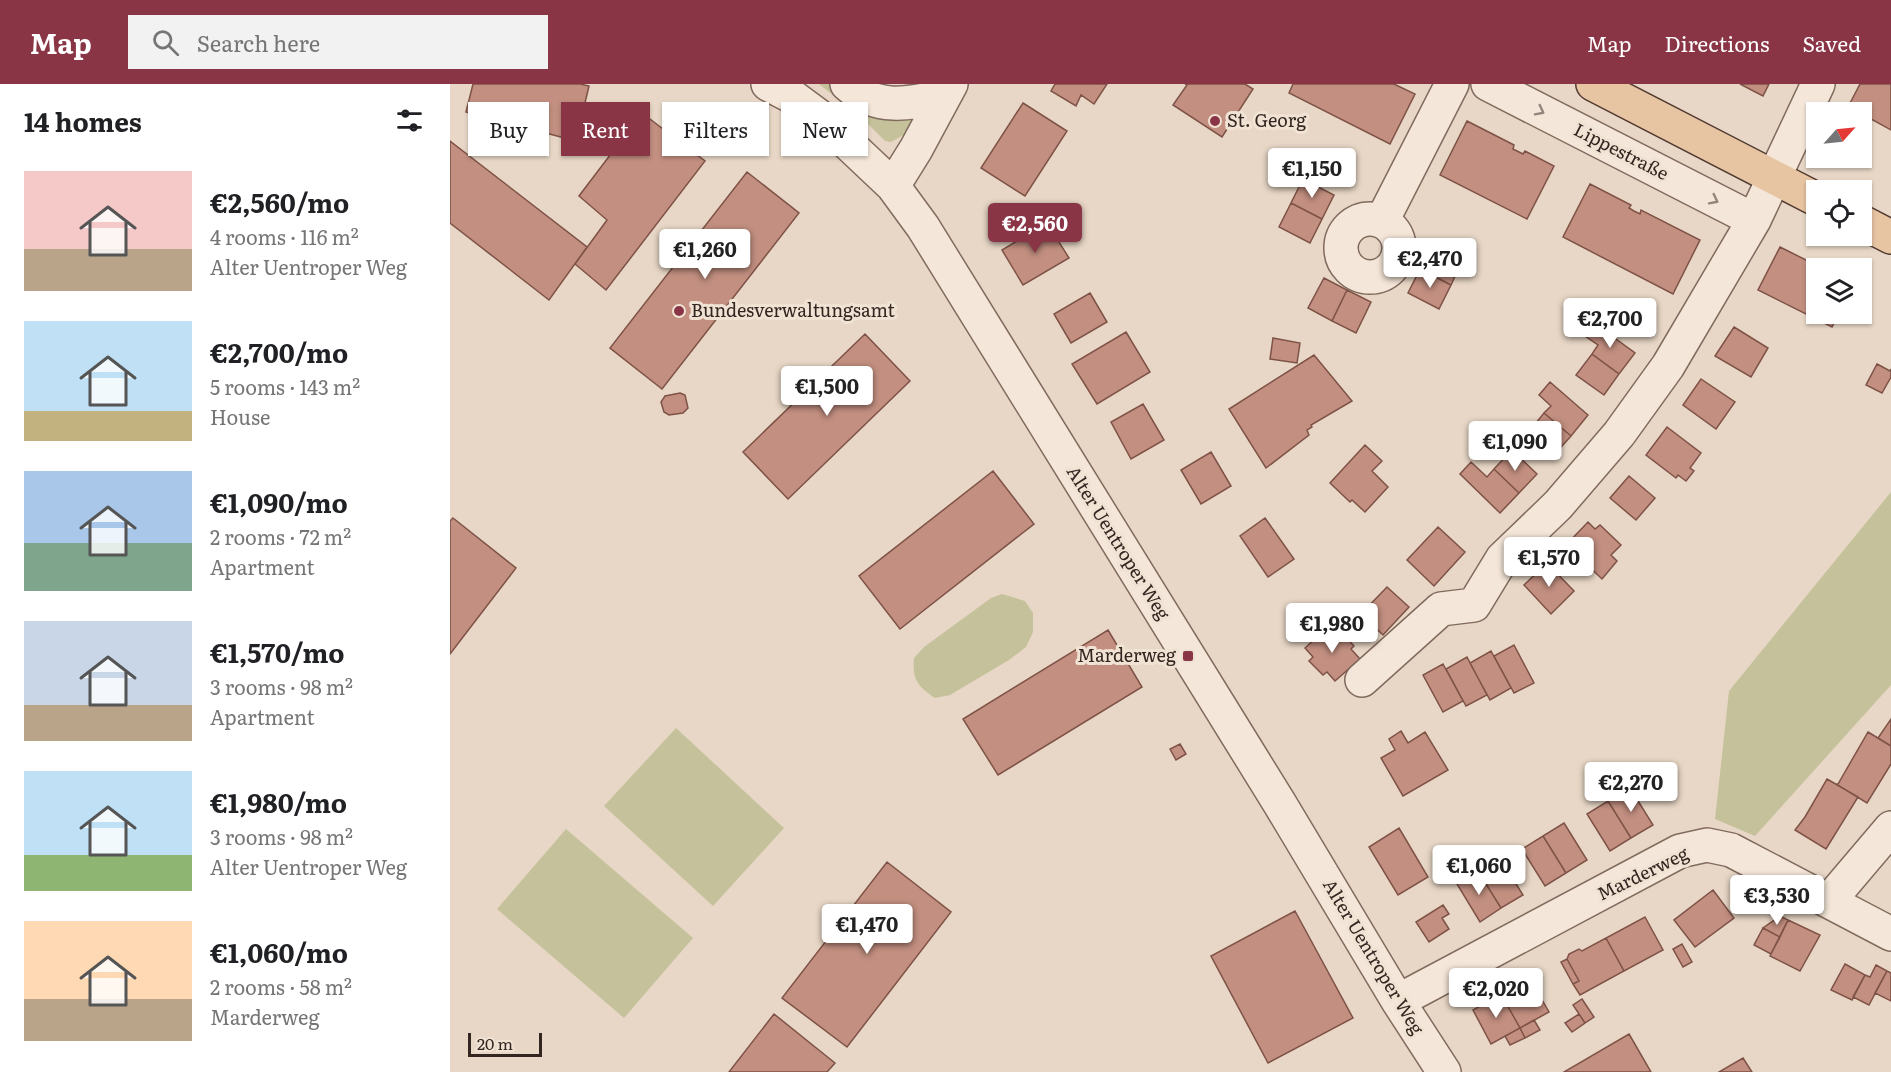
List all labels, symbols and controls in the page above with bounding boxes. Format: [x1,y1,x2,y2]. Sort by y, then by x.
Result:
search box [128,15,548,69]
text: Map [30,21,92,63]
icon: search [149,26,182,59]
text: Search here [197,26,320,59]
text: Map [1587,27,1632,58]
text: Directions [1665,27,1770,58]
text: Saved [1803,27,1861,58]
text: 14 homes [24,101,142,140]
chip: Buy [468,102,549,156]
chip: Rent [561,102,650,156]
chip: Filters [662,102,769,156]
chip: New [781,102,868,156]
north arrow [1806,102,1872,168]
map controls [1806,102,1872,324]
one-way arrow [1534,103,1545,115]
icon: filters [393,104,426,137]
place label: St. Georg [1227,106,1307,133]
marker: St. Georg [1208,114,1222,128]
street label: Lippestraße [1570,115,1674,186]
pin: €1,150 [1263,148,1361,199]
text: €1,150 [1282,152,1342,182]
button: locate [1806,180,1872,246]
text: €2,560/mo [210,182,349,221]
one-way arrow [1707,192,1718,204]
icon: home [72,195,144,267]
pin: €2,560 [986,203,1084,254]
text: €2,560 [1002,207,1068,237]
text: 4 rooms · 116 m² [210,221,359,251]
pin: €1,260 [656,229,754,280]
text: €1,260 [673,233,737,263]
pin: €2,470 [1381,238,1479,289]
text: €2,470 [1397,242,1463,272]
text: Alter Uentroper Weg [210,251,407,281]
button: layers [1806,258,1872,324]
place label: Bundesverwaltungsamt [691,296,895,323]
pin: €2,700 [1561,298,1659,349]
text: €2,700 [1577,302,1643,332]
marker: Bundesverwaltungsamt [672,304,686,318]
text: €2,700/mo [210,332,348,371]
icon: home [72,345,144,417]
pin: €1,500 [778,366,876,417]
text: €1,500 [795,370,859,400]
text: 5 rooms · 143 m² [210,371,360,401]
text: House [210,401,270,431]
pin: €1,090 [1466,421,1564,472]
text: €1,090 [1483,425,1547,455]
street label: Alter Uentroper Weg [1061,460,1178,625]
text: €1,090/mo [210,482,348,521]
icon: home [72,495,144,567]
text: 2 rooms · 72 m² [210,521,351,551]
pin: €1,570 [1500,537,1598,588]
text: €1,570 [1518,541,1580,571]
text: Apartment [210,551,315,581]
pin: €1,980 [1283,603,1381,654]
text: €1,980 [1300,607,1364,637]
text: €1,570/mo [210,632,345,671]
place label: Marderweg [1077,641,1177,668]
icon: home [72,645,144,717]
marker: Marderweg [1181,649,1195,663]
text: 3 rooms · 98 m² [210,671,353,701]
text: Apartment [210,701,315,731]
pin: €2,270 [1582,762,1680,813]
text: €2,270 [1599,766,1663,796]
text: €1,980/mo [210,782,347,821]
icon: home [72,795,144,867]
text: 3 rooms · 98 m² [210,821,353,851]
street label: Marderweg [1592,838,1693,906]
pin: €1,060 [1430,845,1528,896]
text: €1,060 [1446,849,1512,879]
text: Alter Uentroper Weg [210,851,407,881]
street label: Alter Uentroper Weg [1317,873,1432,1040]
pin: €3,530 [1728,875,1826,926]
text: €3,530 [1744,879,1810,909]
pin: €1,470 [818,904,916,955]
text: €1,470 [836,908,898,938]
text: €1,060/mo [210,932,348,971]
icon: home [72,945,144,1017]
pin: €2,020 [1447,968,1545,1019]
text: 2 rooms · 58 m² [210,971,352,1001]
text: €2,020 [1463,972,1529,1002]
text: Marderweg [210,1001,320,1031]
scale bar [468,1030,542,1058]
text: 20 m [477,1031,513,1055]

